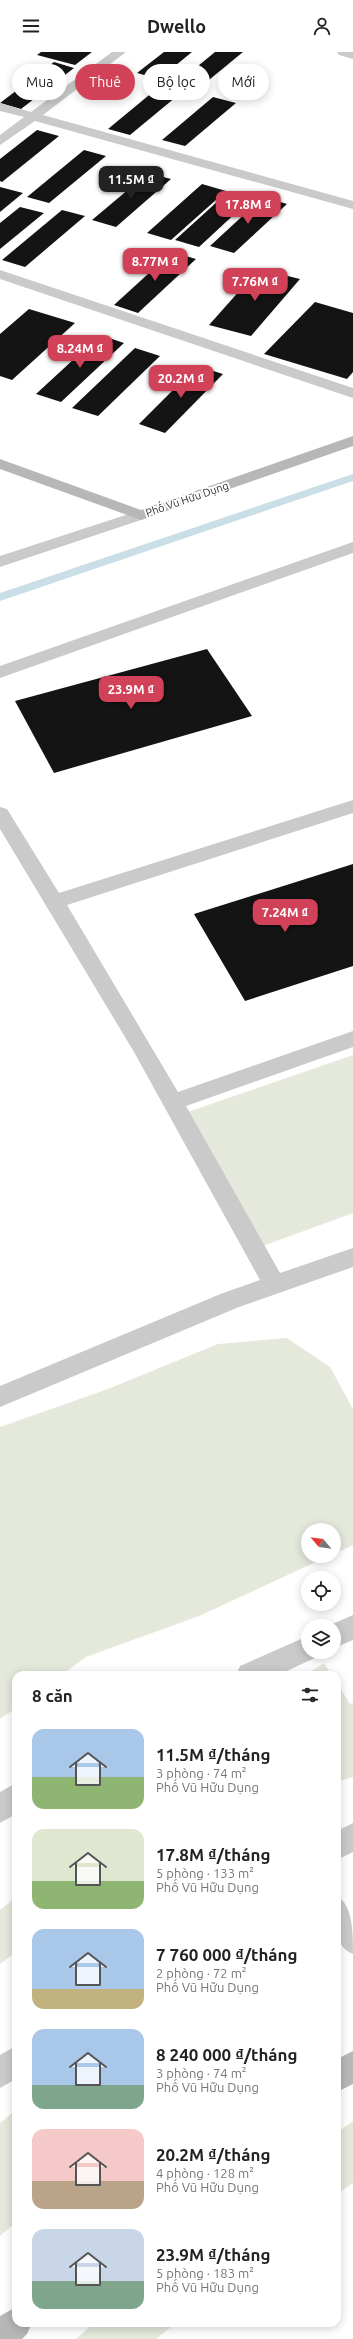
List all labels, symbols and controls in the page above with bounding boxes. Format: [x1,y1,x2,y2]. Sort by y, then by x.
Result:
icon: menu [20,15,42,37]
icon: person [311,15,333,37]
text: Dwello [147,16,206,36]
chip: Mua [12,64,67,100]
chip: Thuê [75,64,135,100]
chip: Bộ lọc [143,64,210,100]
chip: Mới [218,64,269,100]
pin: 11.5M ₫ [94,166,168,200]
text: 11.5M ₫ [108,172,154,186]
pin: 17.8M ₫ [211,191,285,225]
text: 17.8M ₫ [225,197,271,211]
pin: 8.77M ₫ [118,248,192,282]
text: 8.77M ₫ [132,254,178,268]
pin: 7.76M ₫ [218,268,292,302]
text: 7.76M ₫ [232,274,278,288]
pin: 8.24M ₫ [43,335,117,369]
text: 8.24M ₫ [57,341,103,355]
pin: 20.2M ₫ [144,365,218,399]
text: 20.2M ₫ [158,371,204,385]
street label: Phố Vũ Hữu Dụng [143,478,230,520]
pin: 23.9M ₫ [94,676,168,710]
text: 23.9M ₫ [108,682,154,696]
pin: 7.24M ₫ [248,899,322,933]
text: 7.24M ₫ [262,905,308,919]
north arrow [301,1523,341,1563]
map controls [301,1523,341,1659]
button: locate [301,1571,341,1611]
button: layers [301,1619,341,1659]
icon: filters [299,1684,321,1706]
text: 8 căn [32,1686,73,1705]
icon: home [64,1745,112,1793]
text: 11.5M ₫/tháng [156,1745,270,1764]
text: 3 phòng · 74 m² [156,1766,247,1780]
text: Phố Vũ Hữu Dụng [156,1780,259,1794]
icon: home [64,1845,112,1893]
text: 17.8M ₫/tháng [156,1845,270,1864]
text: 5 phòng · 133 m² [156,1866,254,1880]
text: Phố Vũ Hữu Dụng [156,1880,259,1894]
icon: home [64,1945,112,1993]
text: 7 760 000 ₫/tháng [156,1945,298,1964]
text: 2 phòng · 72 m² [156,1966,247,1980]
text: Phố Vũ Hữu Dụng [156,1980,259,1994]
icon: home [64,2045,112,2093]
text: 8 240 000 ₫/tháng [156,2045,298,2064]
text: 3 phòng · 74 m² [156,2066,247,2080]
text: Phố Vũ Hữu Dụng [156,2080,259,2094]
icon: home [64,2145,112,2193]
text: 20.2M ₫/tháng [156,2145,270,2164]
text: 4 phòng · 128 m² [156,2166,254,2180]
text: Phố Vũ Hữu Dụng [156,2180,259,2194]
icon: home [64,2245,112,2293]
text: 23.9M ₫/tháng [156,2245,270,2264]
text: 5 phòng · 183 m² [156,2266,254,2280]
text: Phố Vũ Hữu Dụng [156,2280,259,2294]

